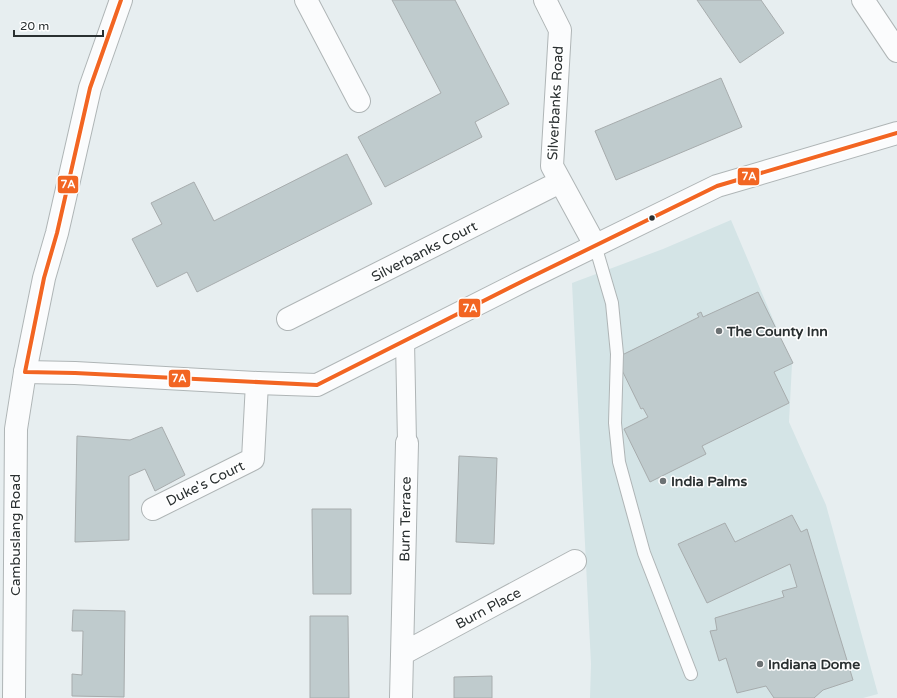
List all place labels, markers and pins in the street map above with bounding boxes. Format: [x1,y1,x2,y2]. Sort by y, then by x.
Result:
unlabelled marker [647,213,657,223]
place label: The County Inn [726,323,828,340]
marker: The County Inn [714,326,724,336]
place label: India Palms [671,473,747,490]
marker: India Palms [658,476,668,486]
place label: Indiana Dome [768,656,860,673]
marker: Indiana Dome [755,659,765,669]

